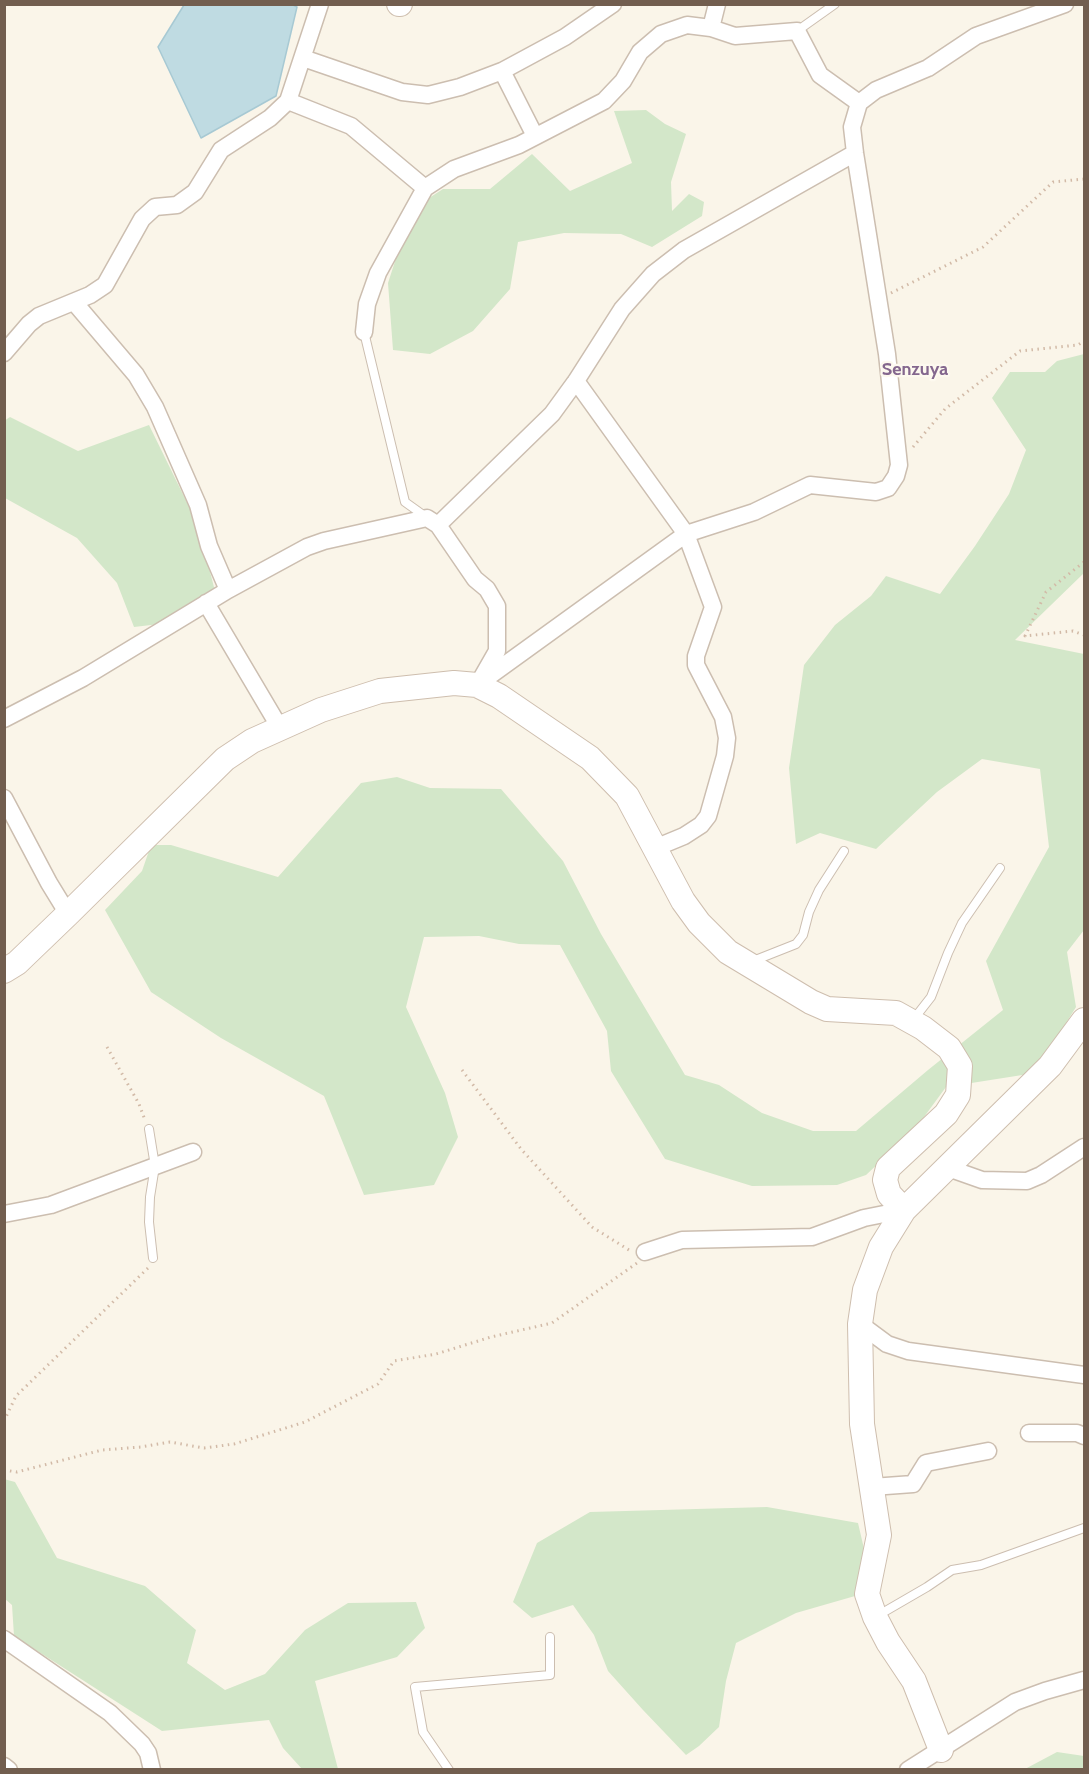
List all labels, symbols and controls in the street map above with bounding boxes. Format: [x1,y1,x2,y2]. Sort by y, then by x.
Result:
district label: Senzuya [882,359,948,381]

